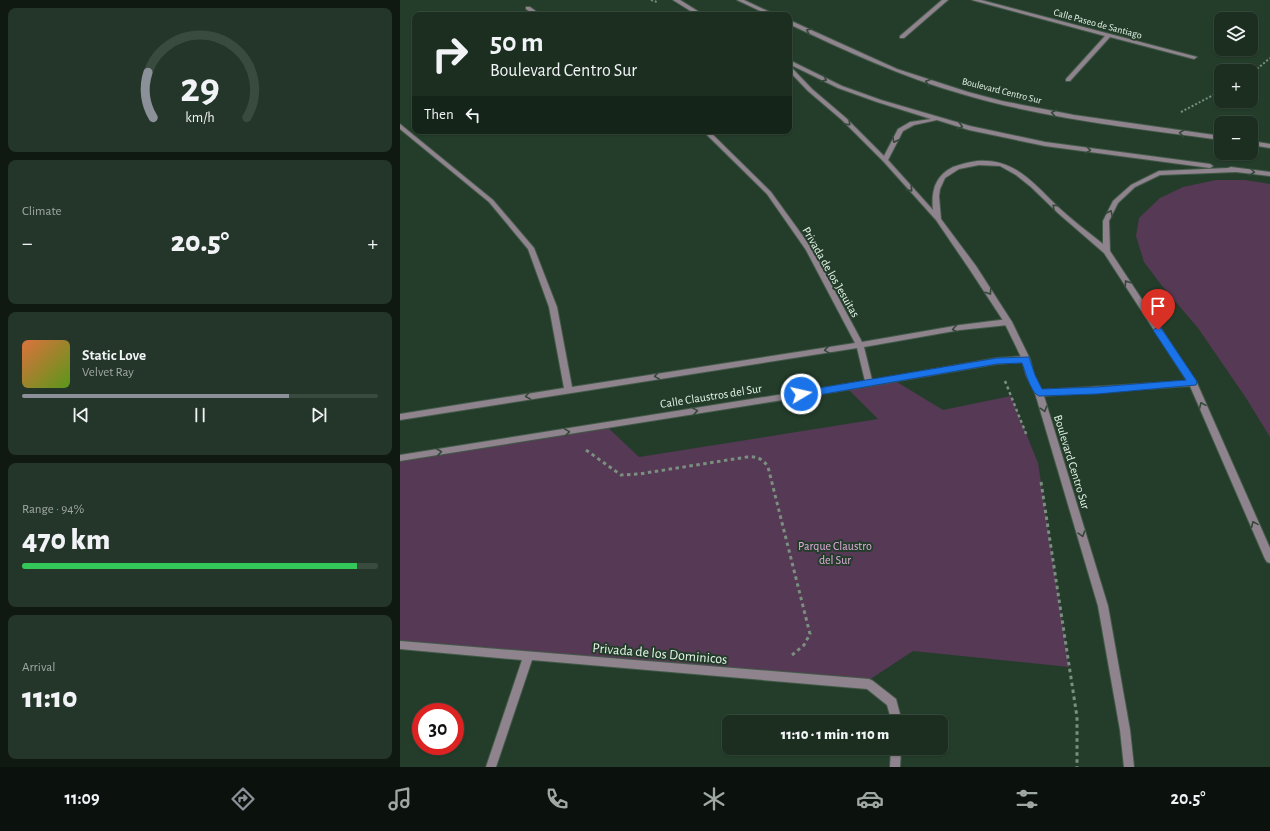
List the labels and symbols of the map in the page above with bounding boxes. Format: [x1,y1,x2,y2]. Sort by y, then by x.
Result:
street label: Calle Paseo de Santiago [1052,7,1143,41]
one-way arrow [805,28,812,36]
one-way arrow [820,74,827,82]
street label: Boulevard Centro Sur [961,76,1043,106]
one-way arrow [924,78,931,87]
one-way arrow [1051,110,1057,118]
one-way arrow [843,118,851,126]
one-way arrow [956,121,963,130]
one-way arrow [1179,129,1185,138]
one-way arrow [892,136,900,143]
one-way arrow [1085,145,1091,154]
one-way arrow [1249,167,1255,176]
one-way arrow [906,184,913,192]
one-way arrow [1052,204,1060,212]
one-way arrow [1105,209,1113,217]
street label: Privada de los Jesuitas [800,225,862,319]
one-way arrow [1124,280,1131,287]
one-way arrow [984,288,992,295]
pin [1141,289,1175,330]
one-way arrow [952,324,958,333]
one-way arrow [824,345,830,354]
one-way arrow [654,371,660,380]
position arrow [780,373,822,415]
street label: Calle Claustros del Sur [659,382,763,410]
one-way arrow [525,391,532,400]
one-way arrow [1199,401,1207,408]
one-way arrow [1039,405,1048,412]
one-way arrow [692,407,698,416]
street label: Boulevard Centro Sur [1052,413,1092,511]
one-way arrow [564,428,570,436]
one-way arrow [435,448,442,457]
one-way arrow [1251,520,1259,527]
one-way arrow [1077,530,1086,537]
park label: Parque Claustro del Sur [798,540,872,566]
street label: Privada de los Dominicos [592,641,728,667]
speed limit sign: 30 [412,703,464,755]

